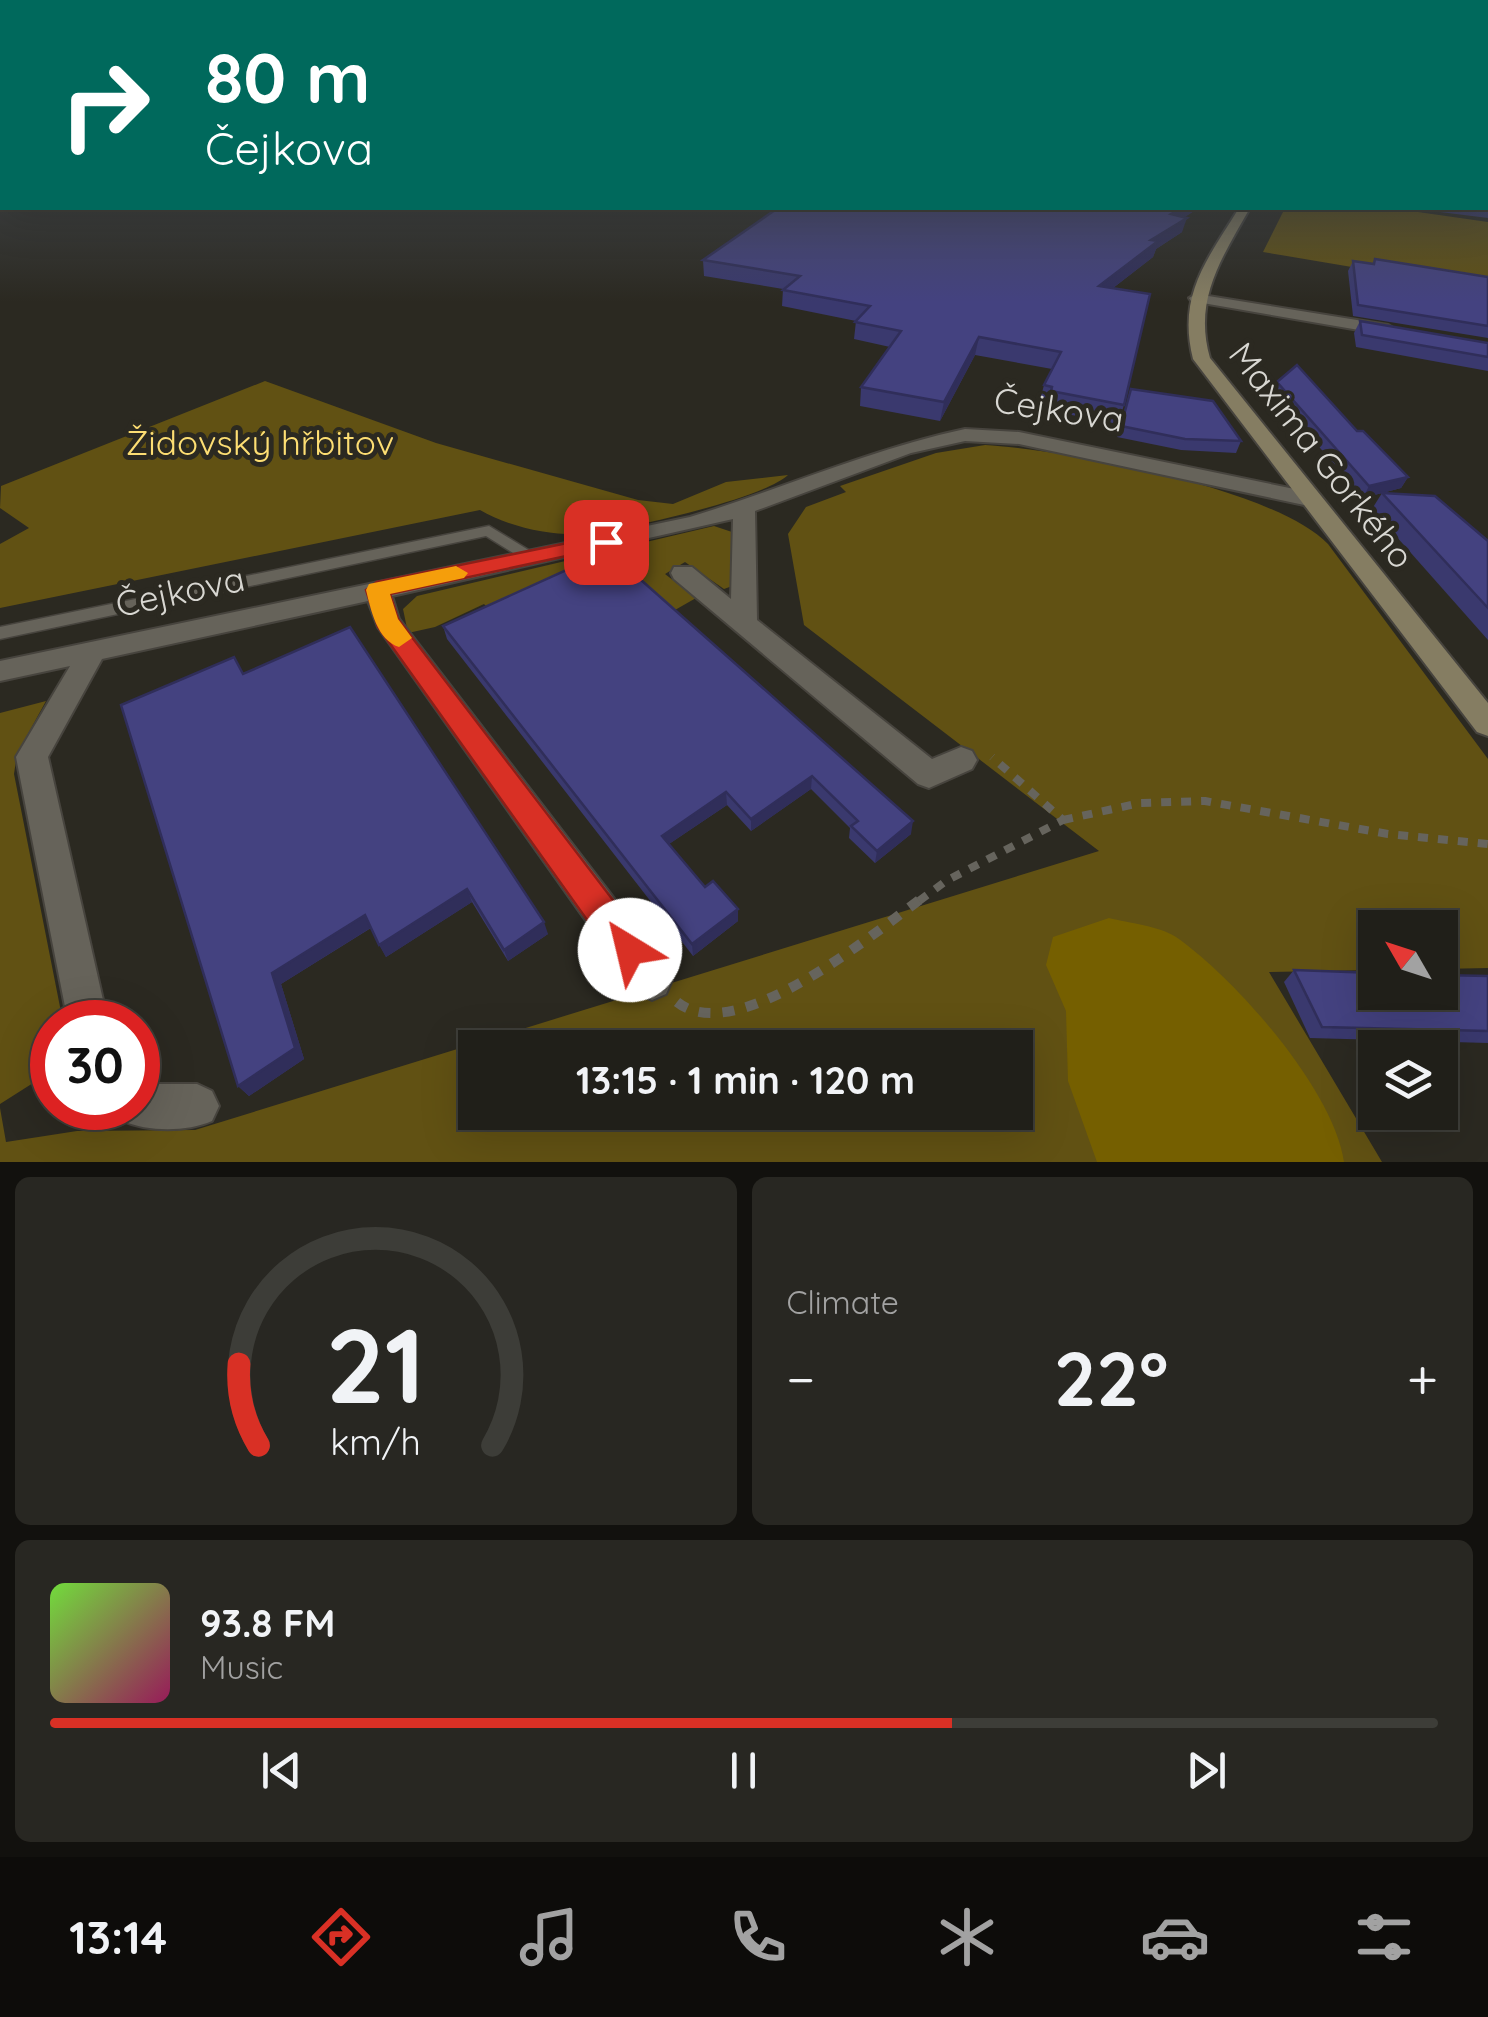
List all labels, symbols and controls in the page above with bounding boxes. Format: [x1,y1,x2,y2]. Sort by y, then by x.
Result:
text: 80 m [205,33,370,121]
icon: right [40,40,170,170]
text: Čejkova [205,120,373,176]
street label: Maxima Gorkého [1220,333,1424,577]
street label: Čejkova [991,377,1127,441]
park label: Židovský hřbitov [126,420,394,464]
pin [564,500,649,585]
icon: arrive [579,515,634,570]
street label: Čejkova [112,556,248,626]
position arrow [578,898,682,1002]
north arrow [1358,910,1458,1010]
map controls [1358,910,1458,1130]
speed limit sign: 30 [30,1000,160,1130]
button: layers [1358,1030,1458,1130]
text: 13:15 · 1 min · 120 m [576,1056,915,1104]
text: Climate [787,1282,899,1322]
text: 21 [326,1299,426,1429]
text: 22° [1054,1331,1168,1425]
text: − [787,1344,815,1413]
text: + [1407,1344,1438,1413]
text: km/h [330,1419,421,1464]
text: 93.8 FM [200,1599,335,1647]
text: Music [200,1647,283,1687]
icon: previous [254,1743,309,1798]
icon: pause [716,1743,771,1798]
icon: next [1179,1743,1234,1798]
icon: directions [306,1902,376,1972]
icon: music [514,1902,584,1972]
icon: phone [723,1902,793,1972]
icon: climate [932,1902,1002,1972]
icon: car [1140,1902,1210,1972]
icon: filters [1349,1902,1419,1972]
text: 13:14 [69,1909,167,1965]

